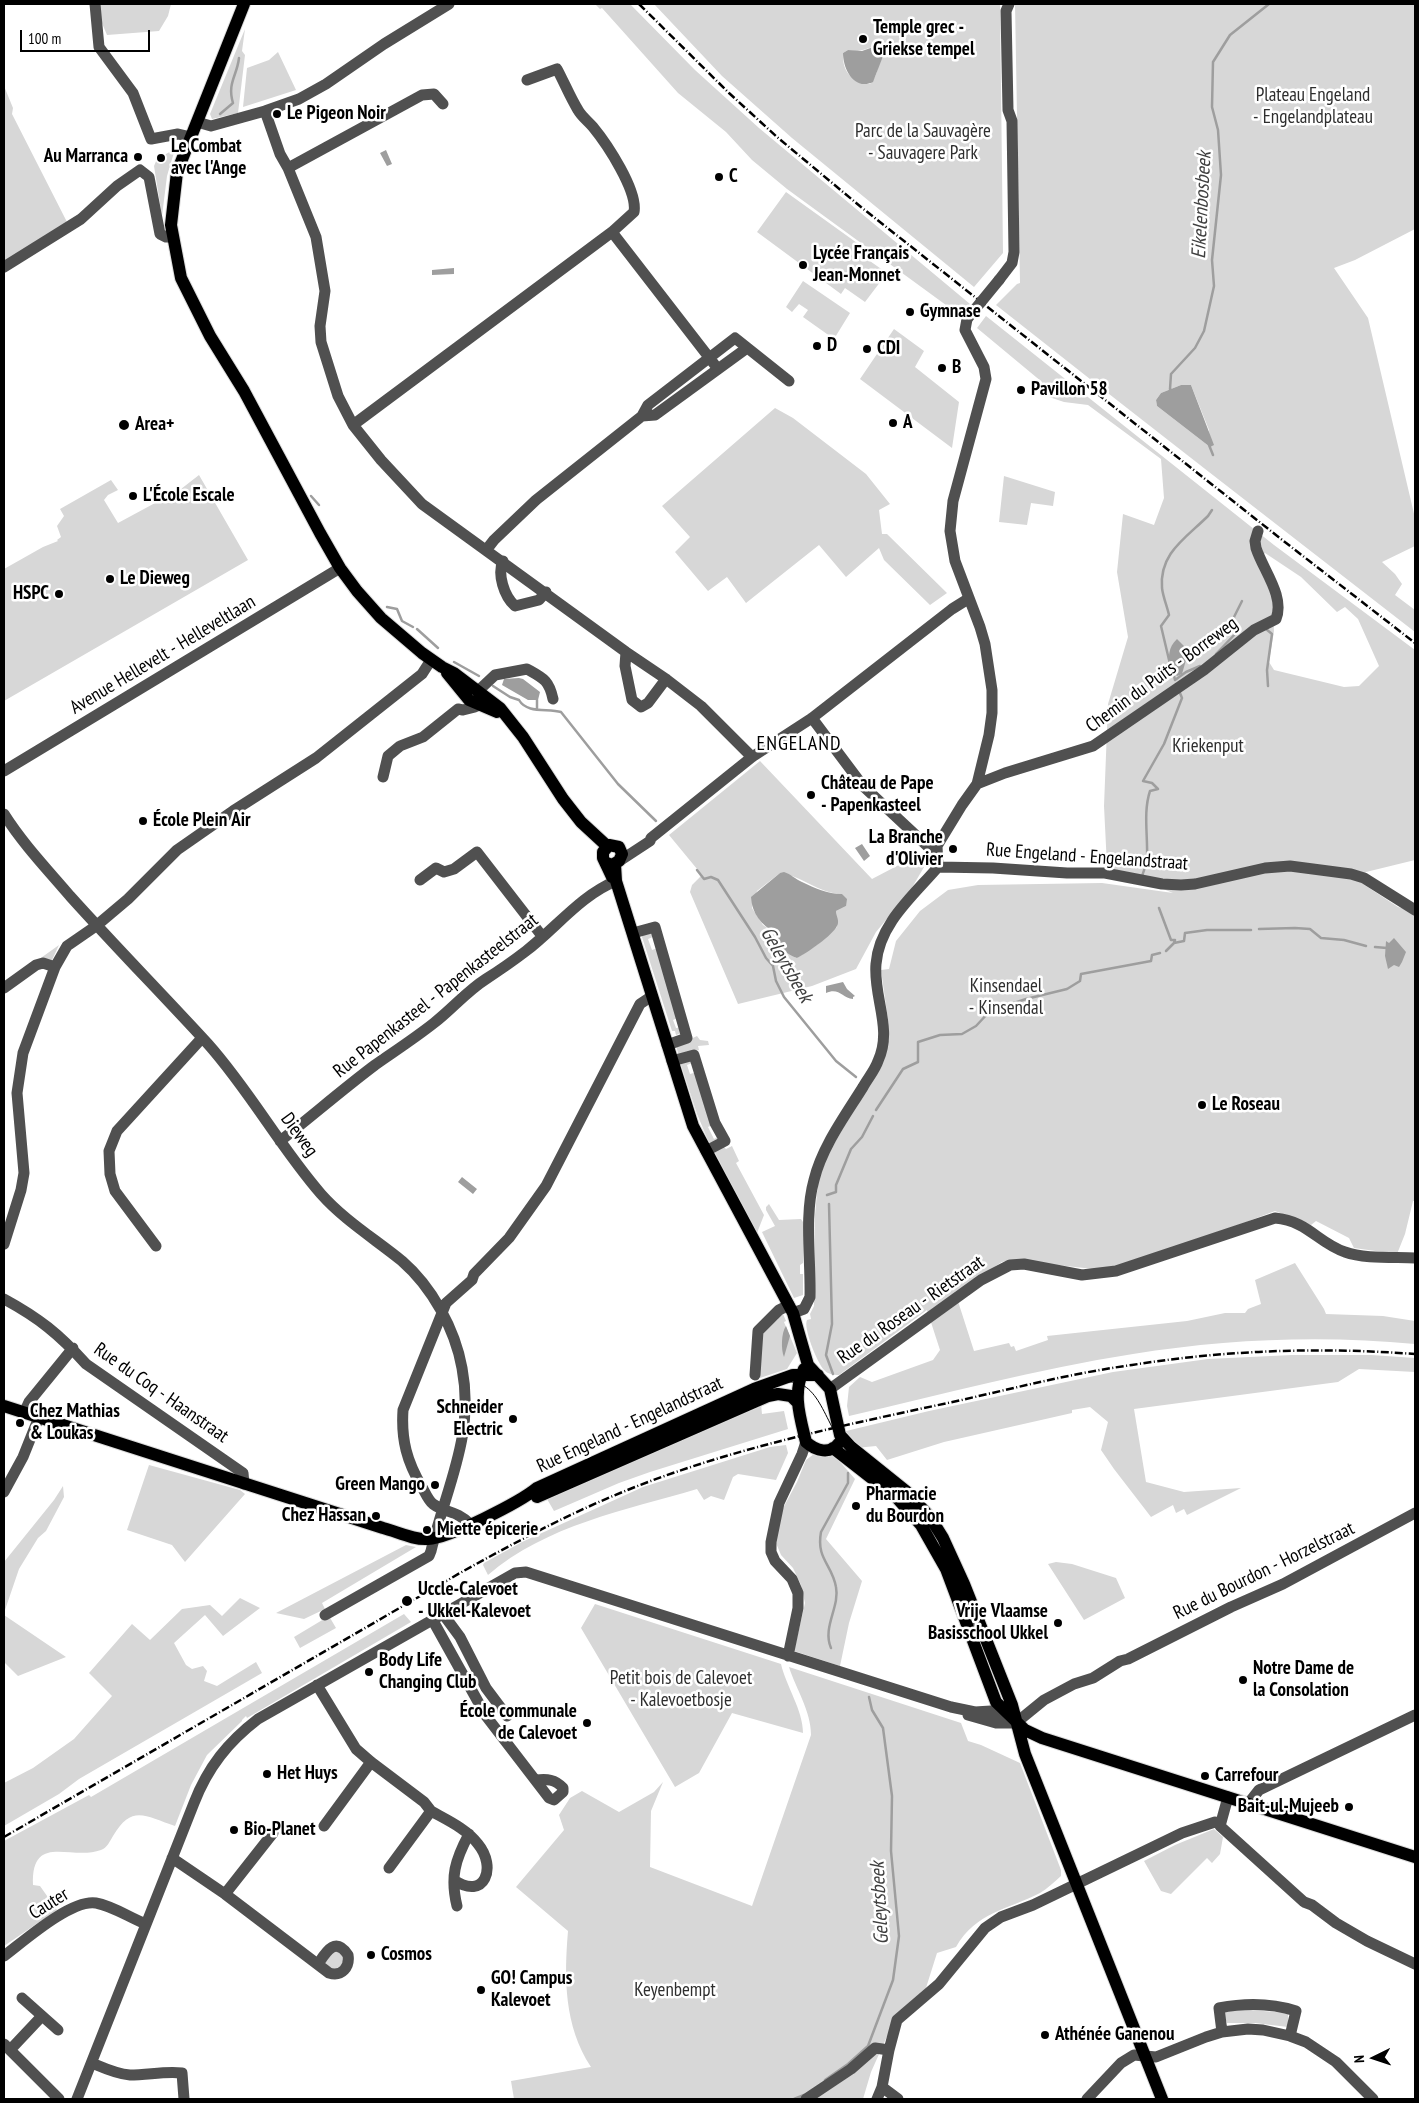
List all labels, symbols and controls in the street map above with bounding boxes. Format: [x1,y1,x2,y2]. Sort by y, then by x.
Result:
place label: Temple grec - Griekse tempel [873,17,975,61]
scale bar [22,20,152,52]
text: 100 m [28,29,61,48]
marker: Temple grec - Griekse tempel [857,33,869,45]
park label: Plateau Engeland - Engelandplateau [1253,85,1373,129]
place label: Le Pigeon Noir [287,103,386,125]
marker: Le Pigeon Noir [271,108,283,120]
park label: Parc de la Sauvagère - Sauvagere Park [855,121,991,165]
place label: Le Combat avec l'Ange [171,136,246,180]
place label: Au Marranca [44,146,128,168]
marker: Au Marranca [132,151,144,163]
water label: Eikelenbosbeek [1187,151,1217,259]
marker: Le Combat avec l'Ange [155,152,167,164]
place label: C [729,166,738,188]
marker: C [713,171,725,183]
place label: Lycée Français Jean-Monnet [813,243,909,287]
marker: Lycée Français Jean-Monnet [797,259,809,271]
place label: Gymnase [920,301,981,323]
marker: Gymnase [904,306,916,318]
place label: D [827,335,837,357]
place label: CDI [877,338,900,360]
marker: D [811,340,823,352]
marker: CDI [861,343,873,355]
place label: B [952,357,961,379]
marker: B [936,362,948,374]
place label: Pavillon 58 [1031,379,1108,401]
marker: Pavillon 58 [1015,384,1027,396]
place label: A [903,412,913,434]
place label: Area+ [135,414,175,436]
marker: A [887,417,899,429]
marker: Area+ [117,418,131,432]
place label: L'École Escale [143,485,235,507]
marker: L'École Escale [127,490,139,502]
place label: Le Dieweg [120,568,190,590]
marker: Le Dieweg [104,573,116,585]
place label: HSPC [13,583,49,605]
marker: HSPC [53,588,65,600]
street label: Avenue Hellevelt - Helleveltlaan [66,591,260,719]
street label: Chemin du Puits - Borreweg [1082,612,1242,738]
district label: ENGELAND [756,732,842,756]
park label: Kriekenput [1172,736,1244,758]
place label: Château de Pape - Papenkasteel [821,773,934,817]
marker: Château de Pape - Papenkasteel [805,789,817,801]
place label: École Plein Air [153,810,251,832]
marker: École Plein Air [137,815,149,827]
place label: La Branche d'Olivier [869,827,943,871]
street label: Rue Engeland - Engelandstraat [985,839,1189,875]
marker: La Branche d'Olivier [947,843,959,855]
street label: Rue Papenkasteel - Papenkasteelstraat [329,909,543,1083]
water label: Geleytsbeek [755,923,817,1007]
park label: Kinsendael - Kinsendal [969,976,1043,1020]
place label: Le Roseau [1212,1094,1280,1116]
marker: Le Roseau [1196,1099,1208,1111]
street label: Dieweg [275,1109,323,1161]
street label: Rue du Roseau - Rietstraat [833,1251,989,1369]
street label: Rue du Coq - Haanstraat [89,1338,233,1448]
street label: Rue Engeland - Engelandstraat [533,1372,727,1478]
place label: Schneider Electric [436,1397,503,1441]
place label: Chez Mathias & Loukas [30,1401,120,1445]
marker: Schneider Electric [507,1413,519,1425]
marker: Chez Mathias & Loukas [14,1417,26,1429]
place label: Green Mango [335,1474,425,1496]
marker: Green Mango [429,1479,441,1491]
place label: Pharmacie du Bourdon [866,1484,944,1528]
marker: Pharmacie du Bourdon [850,1500,862,1512]
place label: Chez Hassan [282,1505,366,1527]
marker: Chez Hassan [370,1510,382,1522]
street label: Rue du Bourdon - Horzelstraat [1170,1517,1358,1625]
place label: Miette épicerie [437,1519,538,1541]
marker: Miette épicerie [421,1524,433,1536]
place label: Uccle-Calevoet - Ukkel-Kalevoet [418,1579,531,1623]
marker: Uccle-Calevoet - Ukkel-Kalevoet [400,1594,414,1608]
place label: Vrije Vlaamse Basisschool Ukkel [928,1601,1048,1645]
marker: Vrije Vlaamse Basisschool Ukkel [1052,1617,1064,1629]
place label: Body Life Changing Club [379,1650,476,1694]
place label: Notre Dame de la Consolation [1253,1658,1354,1702]
marker: Body Life Changing Club [363,1666,375,1678]
park label: Petit bois de Calevoet - Kalevoetbosje [610,1668,752,1712]
marker: Notre Dame de la Consolation [1237,1674,1249,1686]
place label: École communale de Calevoet [460,1701,577,1745]
marker: École communale de Calevoet [581,1717,593,1729]
place label: Het Huys [277,1763,338,1785]
place label: Carrefour [1215,1765,1278,1787]
marker: Het Huys [261,1768,273,1780]
marker: Carrefour [1199,1770,1211,1782]
place label: Bait-ul-Mujeeb [1238,1796,1339,1818]
marker: Bait-ul-Mujeeb [1343,1801,1355,1813]
place label: Bio-Planet [244,1819,315,1841]
marker: Bio-Planet [228,1824,240,1836]
water label: Geleytsbeek [866,1861,894,1945]
street label: Cauter [25,1883,73,1925]
place label: Cosmos [381,1944,432,1966]
marker: Cosmos [365,1949,377,1961]
place label: GO! Campus Kalevoet [491,1968,572,2012]
park label: Keyenbempt [634,1980,716,2002]
marker: GO! Campus Kalevoet [475,1984,487,1996]
place label: Athénée Ganenou [1055,2024,1174,2046]
marker: Athénée Ganenou [1039,2029,1051,2041]
north arrow [1349,2033,1399,2083]
text: N [1350,2055,1368,2063]

